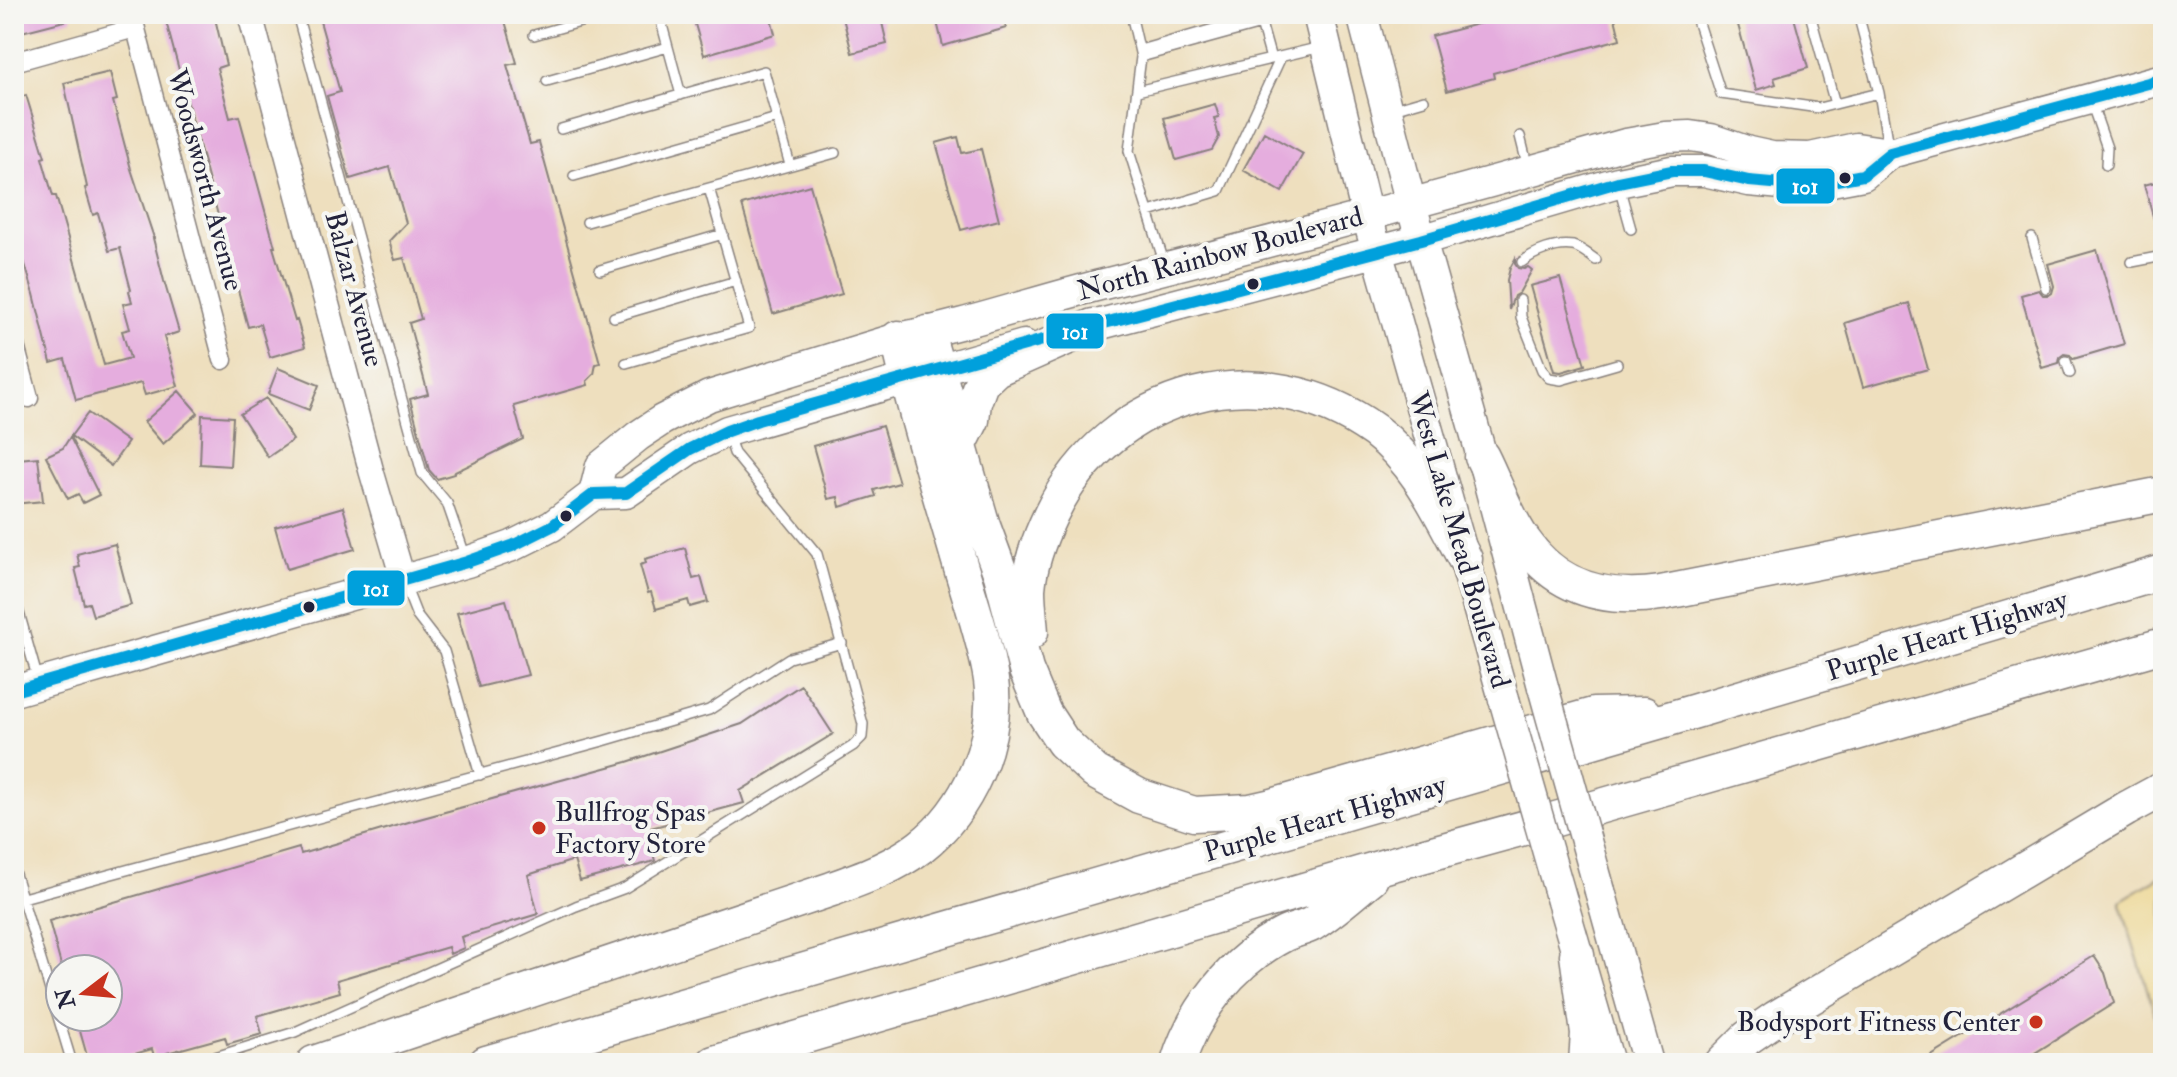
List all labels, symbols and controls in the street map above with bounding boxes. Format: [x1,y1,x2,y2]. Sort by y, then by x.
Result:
street label: Woodsworth Avenue [158,64,251,295]
line badge: 101 [1775,167,1836,205]
unlabelled marker [1837,170,1853,186]
text: 101 [1792,173,1819,201]
street label: North Rainbow Boulevard [1073,199,1367,309]
street label: Balzar Avenue [316,207,392,371]
unlabelled marker [1245,276,1261,292]
line badge: 101 [1045,312,1105,350]
text: 101 [1062,318,1089,346]
street label: West Lake Mead Boulevard [1400,387,1518,692]
unlabelled marker [558,508,574,524]
line badge: 101 [346,569,406,607]
text: 101 [363,575,390,603]
street label: Purple Heart Highway [1822,582,2073,689]
unlabelled marker [301,599,317,615]
street label: Purple Heart Highway [1200,767,1451,870]
place label: Bullfrog Spas Factory Store [555,795,706,862]
marker: Bullfrog Spas Factory Store [530,819,548,837]
north arrow [44,953,124,1033]
text: N [49,985,82,1013]
place label: Bodysport Fitness Center [1737,1005,2021,1040]
marker: Bodysport Fitness Center [2027,1013,2045,1031]

